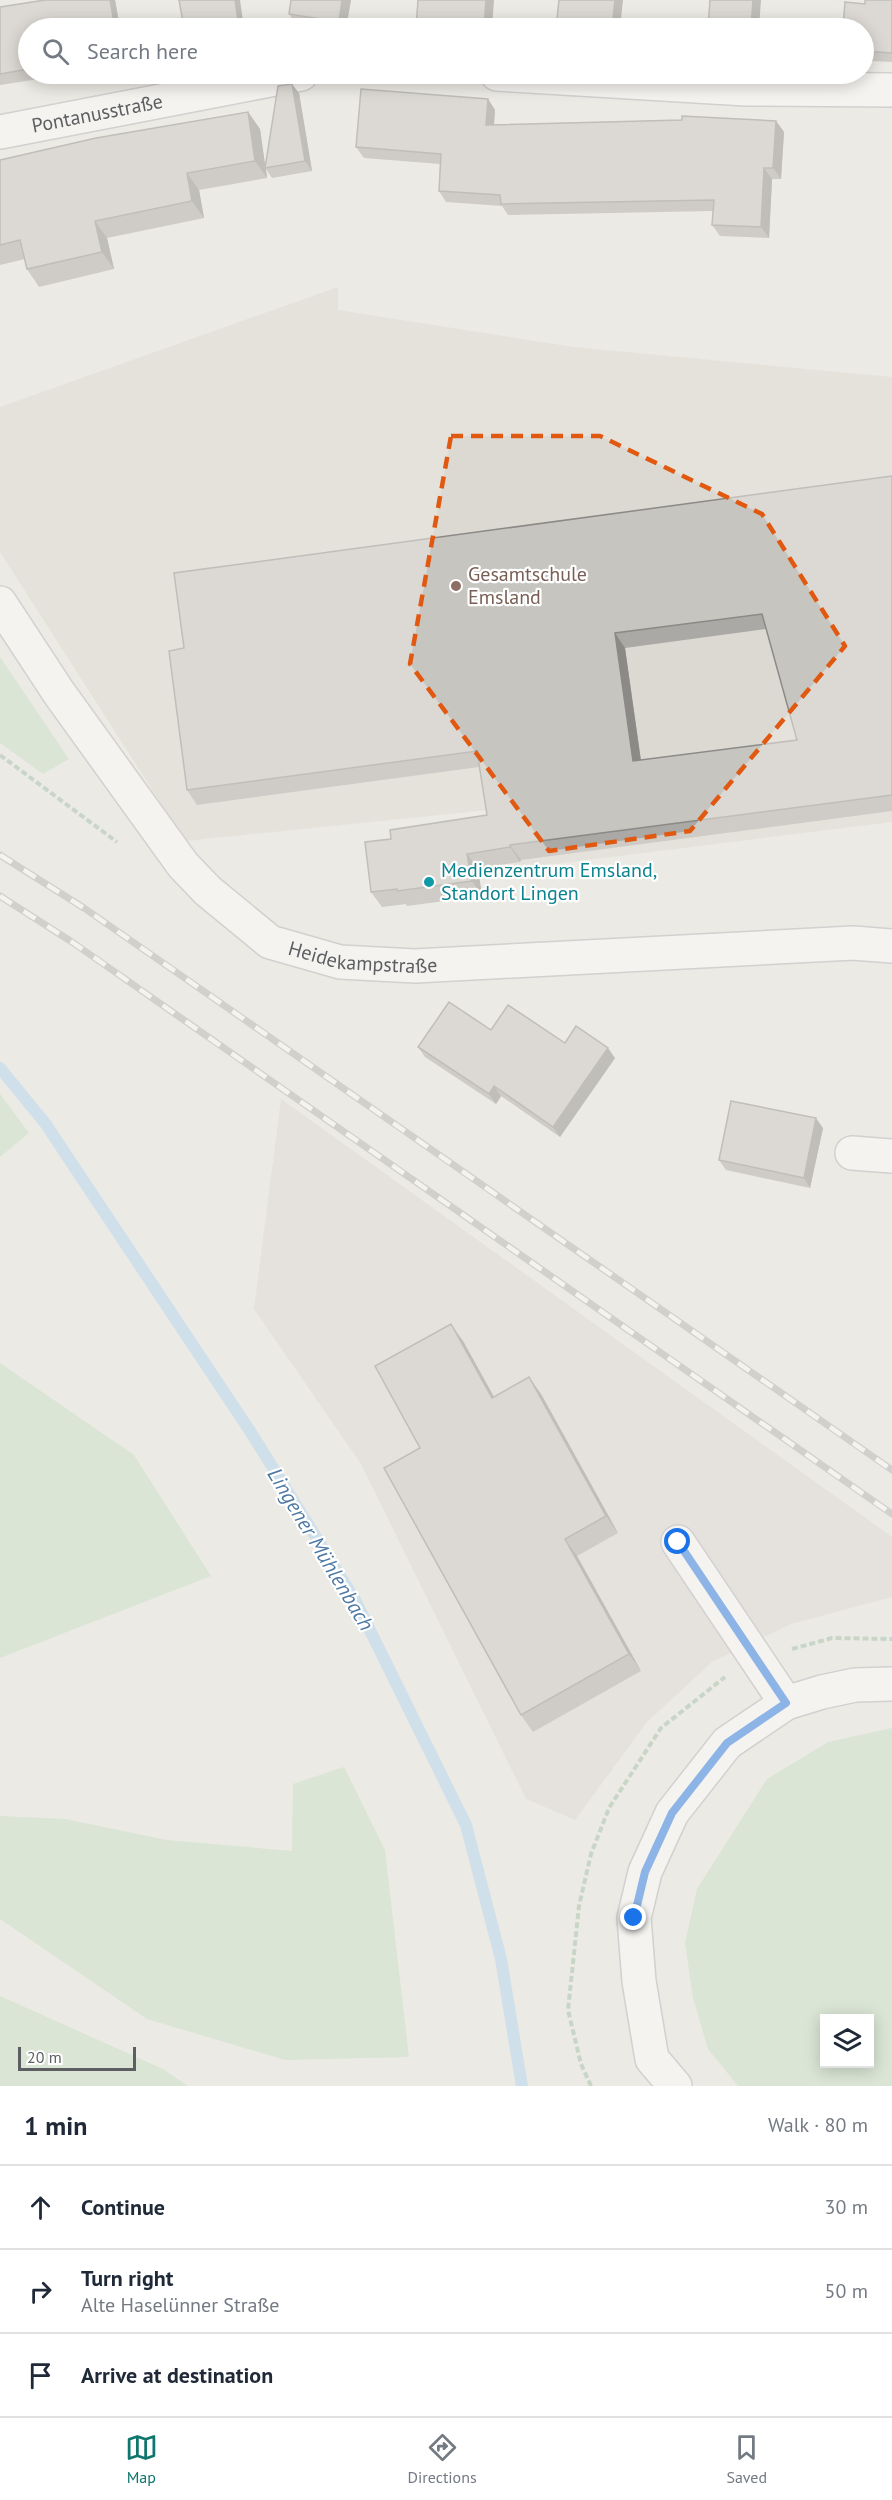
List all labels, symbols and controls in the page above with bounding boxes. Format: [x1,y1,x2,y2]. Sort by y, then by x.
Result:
search box [18,18,874,84]
icon: search [39,35,72,68]
text: Search here [87,37,198,65]
street label: Pontanusstraße [29,88,165,139]
place label: Gesamtschule Emsland [468,561,587,610]
marker: Gesamtschule Emsland [449,579,463,593]
place label: Medienzentrum Emsland, Standort Lingen [441,857,657,906]
marker: Medienzentrum Emsland, Standort Lingen [422,875,436,889]
street label: Heidekampstraße [285,935,438,979]
water label: Lingener Mühlenbach [262,1463,380,1635]
route start [664,1528,690,1554]
route end [620,1904,646,1930]
map controls [820,2014,874,2068]
button: layers [820,2014,874,2068]
scale bar [18,2044,136,2072]
text: 20 m [27,2047,62,2067]
text: 1 min [24,2109,87,2142]
text: Walk · 80 m [768,2112,868,2138]
icon: ahead [24,2191,57,2224]
text: Continue [81,2193,165,2221]
text: 30 m [825,2194,868,2220]
text: Turn right [81,2264,173,2292]
icon: right [24,2275,57,2308]
text: 50 m [825,2278,868,2304]
text: Alte Haselünner Straße [81,2292,279,2318]
icon: arrive [24,2359,57,2392]
text: Arrive at destination [81,2361,273,2389]
tab: Map [125,2431,158,2487]
tab: Directions [408,2431,477,2487]
tab: Saved [726,2431,767,2487]

